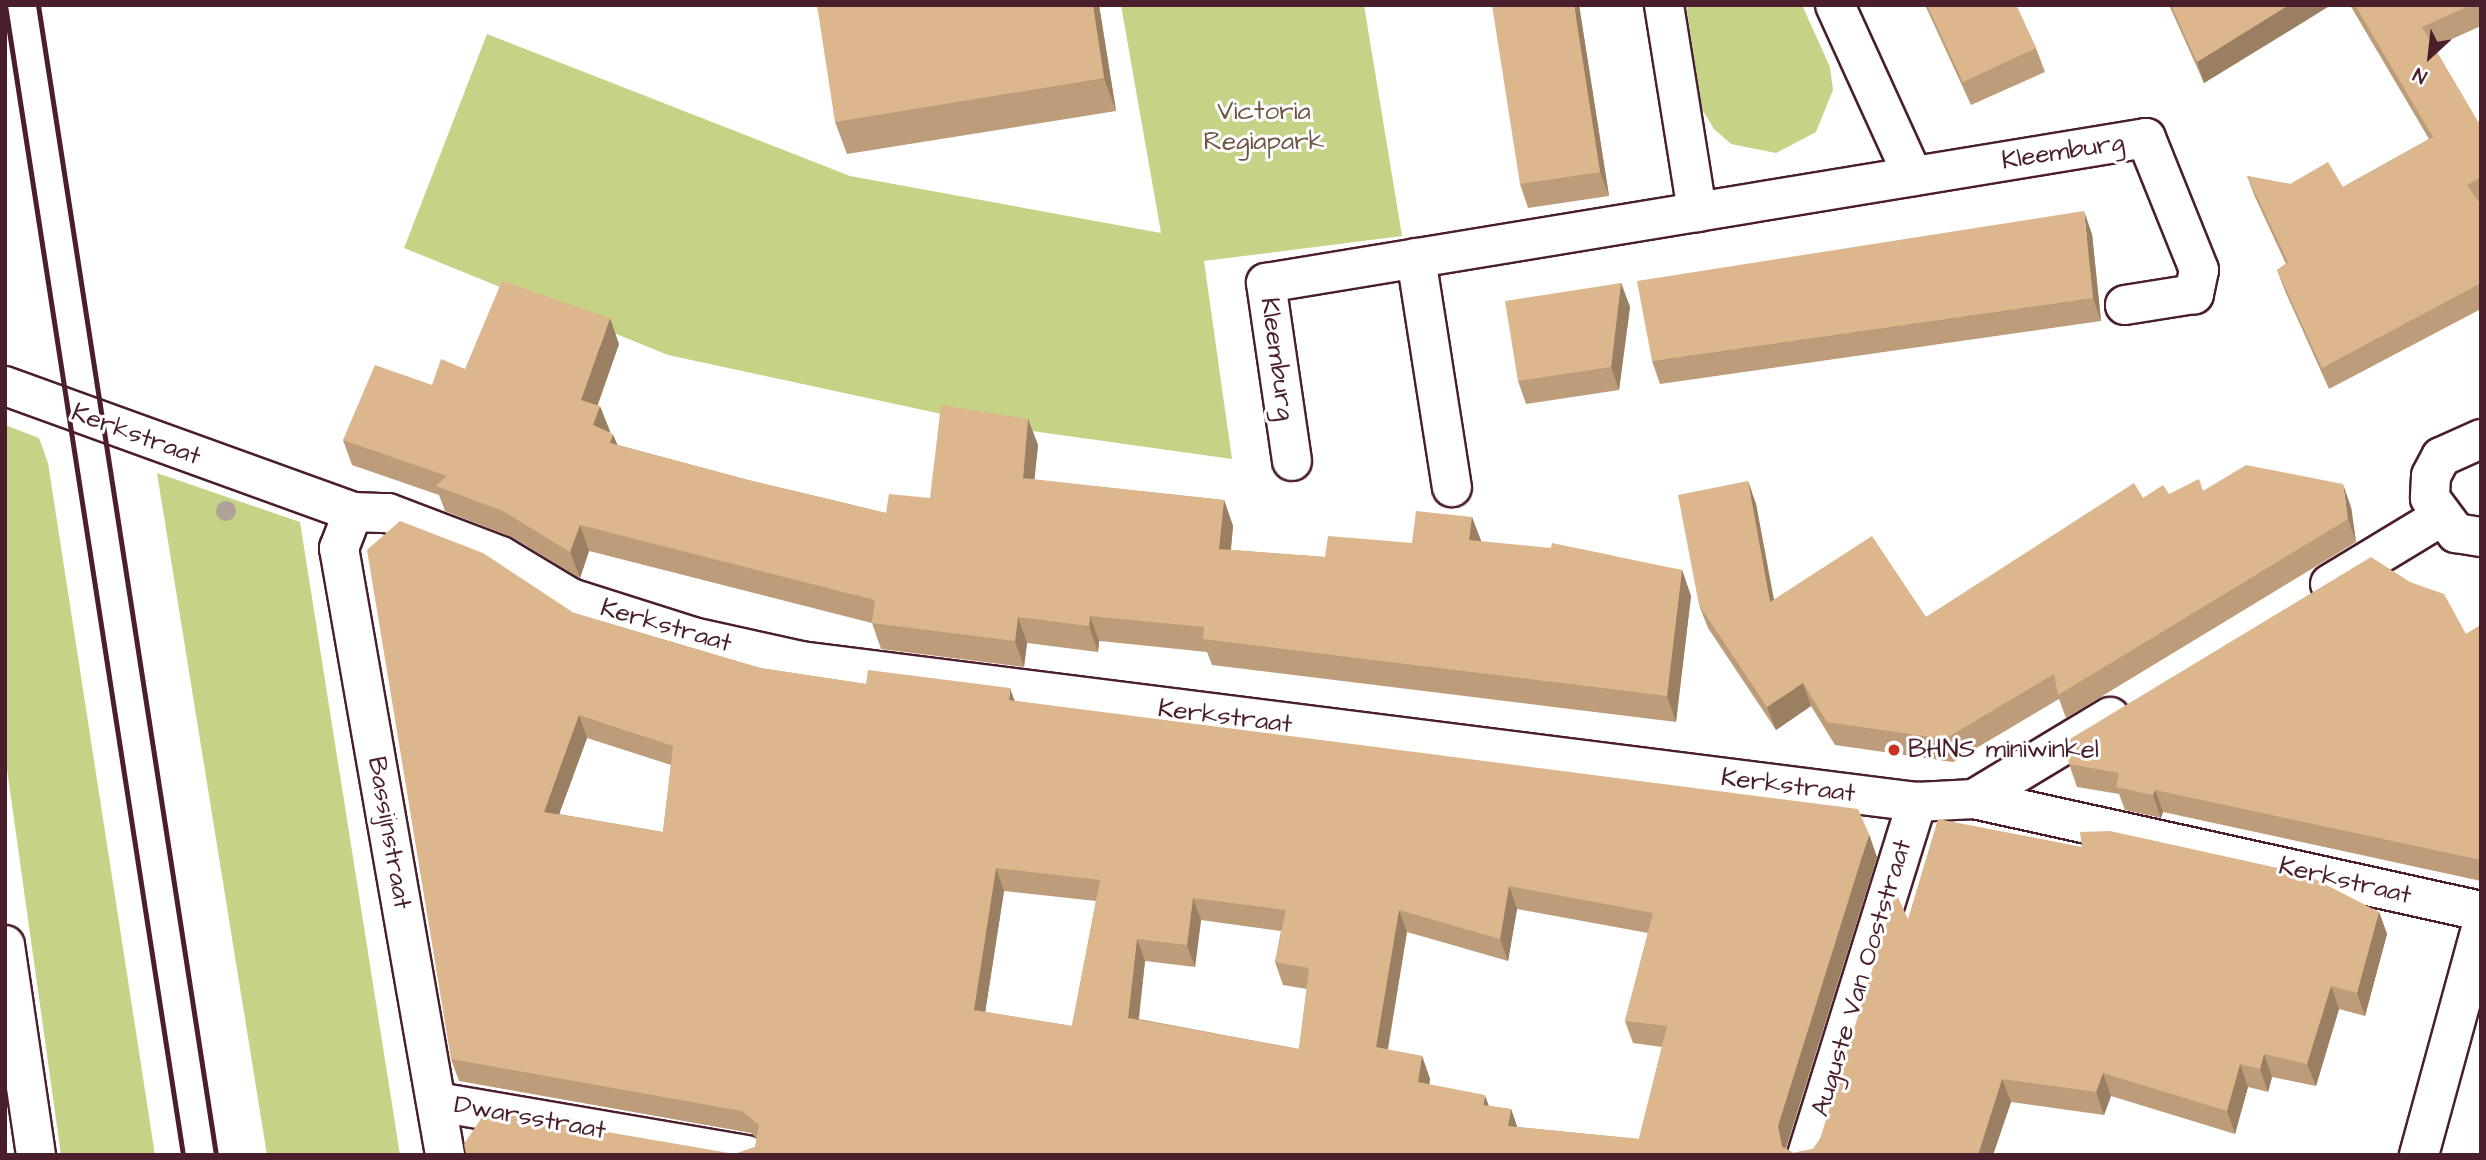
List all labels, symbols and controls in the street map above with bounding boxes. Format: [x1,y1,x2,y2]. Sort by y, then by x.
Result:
north arrow [2395,21,2465,91]
text: N [2409,60,2432,90]
park label: Victoria Regiapark [1203,96,1325,158]
street label: Kleemburg [1999,127,2127,177]
street label: Kleemburg [1253,296,1301,422]
street label: Kerkstraat [67,397,205,473]
street label: Kerkstraat [597,592,735,660]
street label: Kerkstraat [1156,693,1294,741]
place label: BHNS miniwinkel [1908,734,2099,766]
marker: BHNS miniwinkel [1886,742,1902,758]
street label: Bassijnstraat [360,754,418,912]
street label: Kerkstraat [1719,762,1857,810]
street label: Auguste Van Ooststraat [1805,836,1919,1120]
street label: Kerkstraat [2276,851,2414,911]
street label: Dwarsstraat [452,1089,608,1147]

